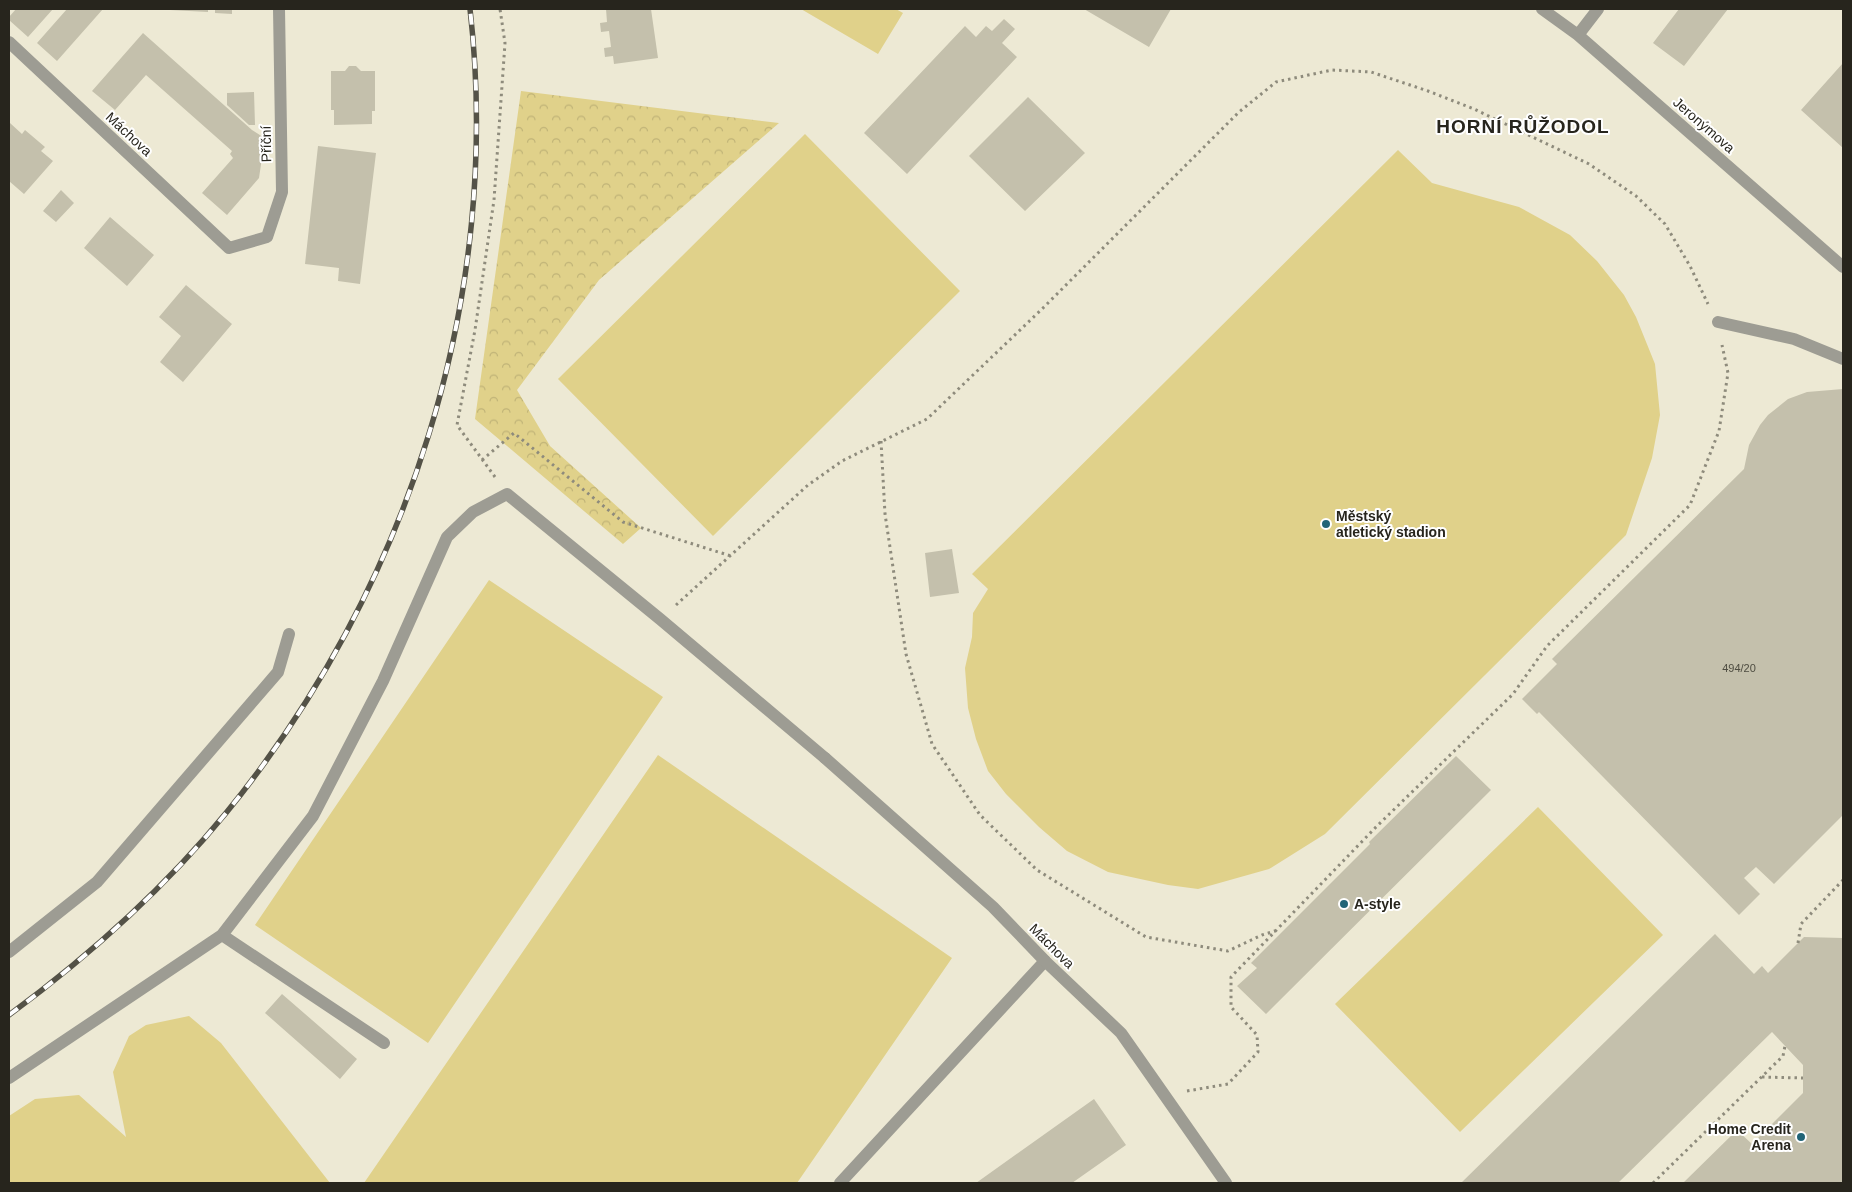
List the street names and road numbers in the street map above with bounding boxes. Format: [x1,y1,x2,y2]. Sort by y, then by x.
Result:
street label: Jeronýmova [1670,94,1738,156]
street label: Máchova [103,109,155,159]
street label: Příční [258,125,274,162]
street label: Máchova [1026,920,1078,972]

